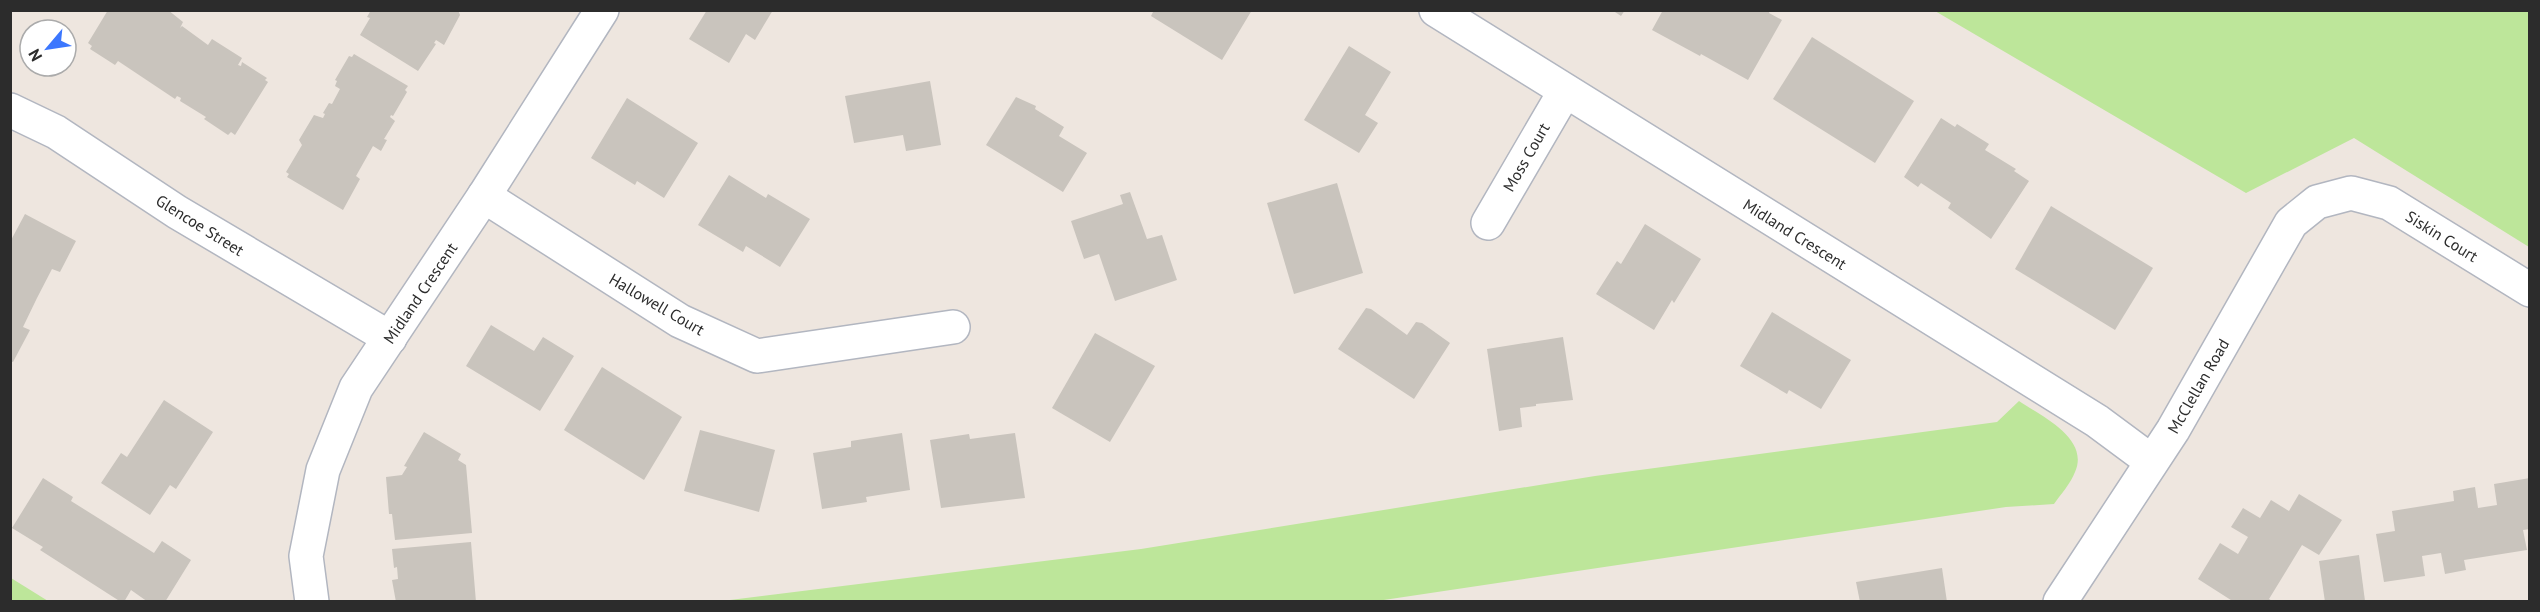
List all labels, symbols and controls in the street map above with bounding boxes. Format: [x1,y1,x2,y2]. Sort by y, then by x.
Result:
north arrow [18,18,78,78]
text: N [24,46,46,65]
street label: Moss Court [1498,119,1554,195]
street label: Glencoe Street [152,190,248,260]
street label: Midland Crescent [1740,194,1851,274]
street label: Siskin Court [2402,206,2482,266]
street label: Midland Crescent [379,238,462,348]
street label: Hallowell Court [606,269,709,340]
street label: McClellan Road [2163,335,2233,437]

